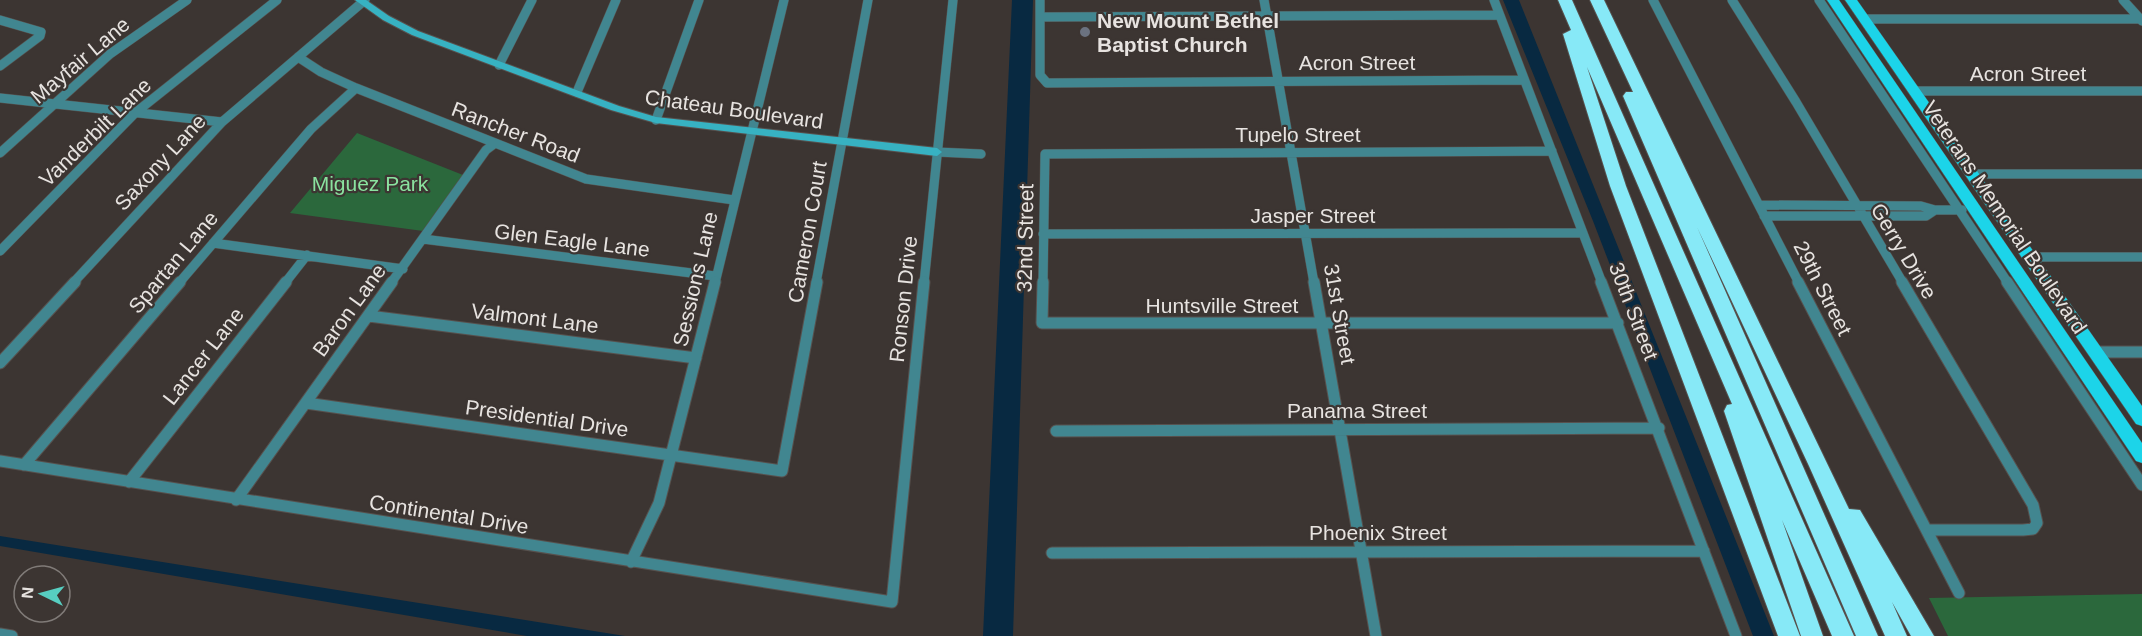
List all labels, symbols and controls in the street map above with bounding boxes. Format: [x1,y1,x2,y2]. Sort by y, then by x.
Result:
place label: New Mount Bethel Baptist Church [1097,9,1279,56]
street label: Mayfair Lane [26,12,134,108]
marker: New Mount Bethel Baptist Church [1078,25,1092,39]
street label: Acron Street [1299,51,1416,74]
street label: Acron Street [1970,62,2087,85]
street label: Vanderbilt Lane [35,73,155,191]
street label: Chateau Boulevard [643,85,825,133]
street label: Veterans Memorial Boulevard [1918,96,2092,338]
street label: Rancher Road [449,97,583,167]
street label: Saxony Lane [110,109,210,215]
street label: Tupelo Street [1235,123,1361,146]
street label: Cameron Court [783,159,831,305]
park label: Miguez Park [312,172,429,195]
street label: 32nd Street [1013,183,1037,292]
street label: Gerry Drive [1866,199,1942,303]
street label: Jasper Street [1251,204,1376,227]
street label: Spartan Lane [124,206,222,318]
street label: Sessions Lane [668,209,722,349]
street label: Glen Eagle Lane [493,219,651,261]
street label: Ronson Drive [885,235,921,363]
street label: 29th Street [1789,237,1857,339]
street label: Baron Lane [308,259,390,361]
street label: 30th Street [1605,259,1663,363]
street label: 31st Street [1320,262,1360,366]
street label: Huntsville Street [1146,294,1299,317]
street label: Valmont Lane [470,299,600,337]
street label: Lancer Lane [158,303,248,409]
street label: Presidential Drive [464,395,630,441]
street label: Panama Street [1287,399,1427,422]
street label: Continental Drive [368,490,530,538]
street label: Phoenix Street [1309,521,1447,544]
north arrow [12,564,72,624]
text: N [19,586,37,599]

